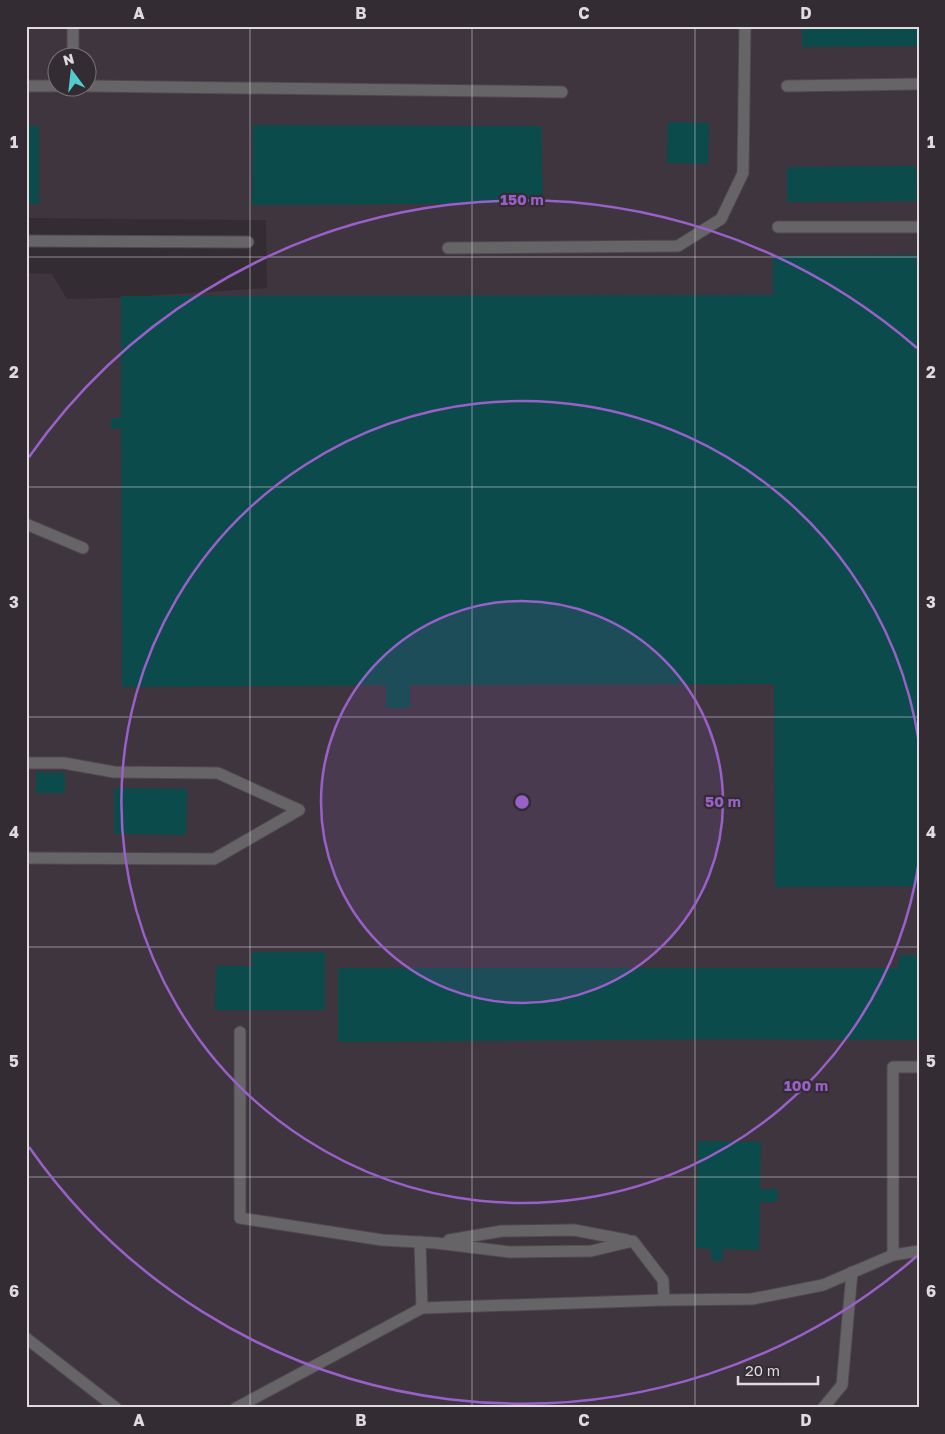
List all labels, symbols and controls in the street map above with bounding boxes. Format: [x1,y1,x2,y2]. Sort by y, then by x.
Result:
text: A [133,3,145,23]
text: B [355,3,367,23]
text: C [578,3,590,23]
text: D [800,3,812,23]
north arrow [48,48,98,98]
text: N [61,49,76,69]
text: 1 [10,132,18,152]
text: 1 [927,132,935,152]
text: 150 m [500,190,544,208]
text: 2 [9,362,19,382]
text: 2 [926,362,936,382]
text: 3 [9,592,19,612]
text: 3 [926,592,936,612]
text: 50 m [705,792,741,810]
centre of rings [513,793,531,811]
text: 4 [9,822,19,842]
text: 4 [926,822,936,842]
text: 5 [9,1051,19,1071]
text: 5 [926,1051,936,1071]
text: 100 m [784,1076,828,1094]
text: 6 [9,1281,19,1301]
text: 6 [926,1281,936,1301]
scale bar [738,1354,818,1386]
text: 20 m [745,1361,780,1379]
text: A [133,1410,145,1430]
text: B [355,1410,367,1430]
text: C [578,1410,590,1430]
text: D [800,1410,812,1430]

